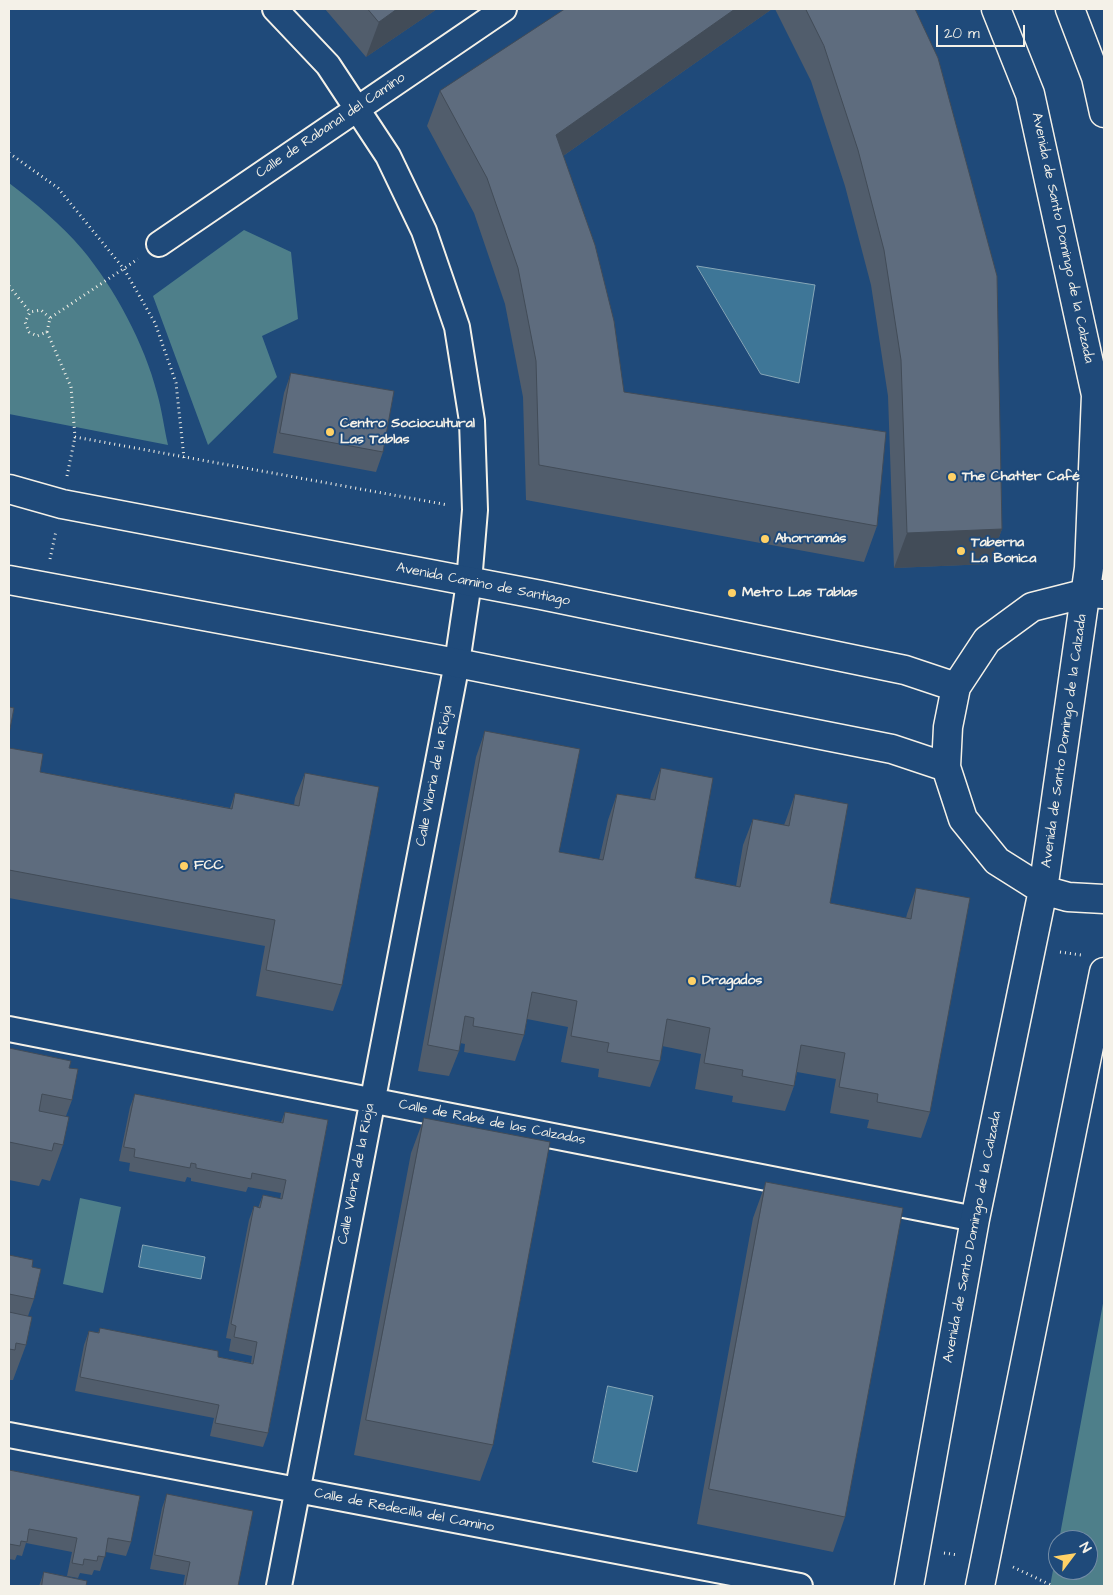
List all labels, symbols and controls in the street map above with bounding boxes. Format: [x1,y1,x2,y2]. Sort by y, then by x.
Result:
scale bar [938,15,1027,47]
text: 20 m [944,23,980,44]
street label: Calle de Rabanal del Camino [253,70,409,182]
street label: Avenida de Santo Domingo de la Calzada [1027,111,1097,365]
place label: Centro Sociocultural Las Tablas [340,416,475,448]
marker: Centro Sociocultural Las Tablas [324,426,336,438]
place label: The Chatter Café [962,469,1080,485]
marker: The Chatter Café [946,471,958,483]
place label: Ahorramás [775,531,846,547]
marker: Ahorramás [759,533,771,545]
place label: Taberna La Bonica [971,535,1036,568]
marker: Taberna La Bonica [955,545,967,557]
street label: Avenida Camino de Santiago [395,560,571,610]
place label: Metro Las Tablas [742,585,858,601]
marker: Metro Las Tablas [726,587,738,599]
street label: Avenida de Santo Domingo de la Calzada [1039,613,1091,869]
street label: Calle Viloria de la Rioja [413,704,457,848]
place label: FCC [194,858,224,874]
marker: FCC [178,860,190,872]
place label: Dragados [702,973,762,989]
marker: Dragados [686,975,698,987]
street label: Calle de Rabé de las Calzadas [397,1097,587,1149]
street label: Calle Viloria de la Rioja [335,1102,379,1246]
street label: Avenida de Santo Domingo de la Calzada [940,1110,1006,1364]
street label: Calle de Redecilla del Camino [313,1485,495,1537]
north arrow [1048,1530,1098,1580]
text: N [1074,1539,1096,1557]

